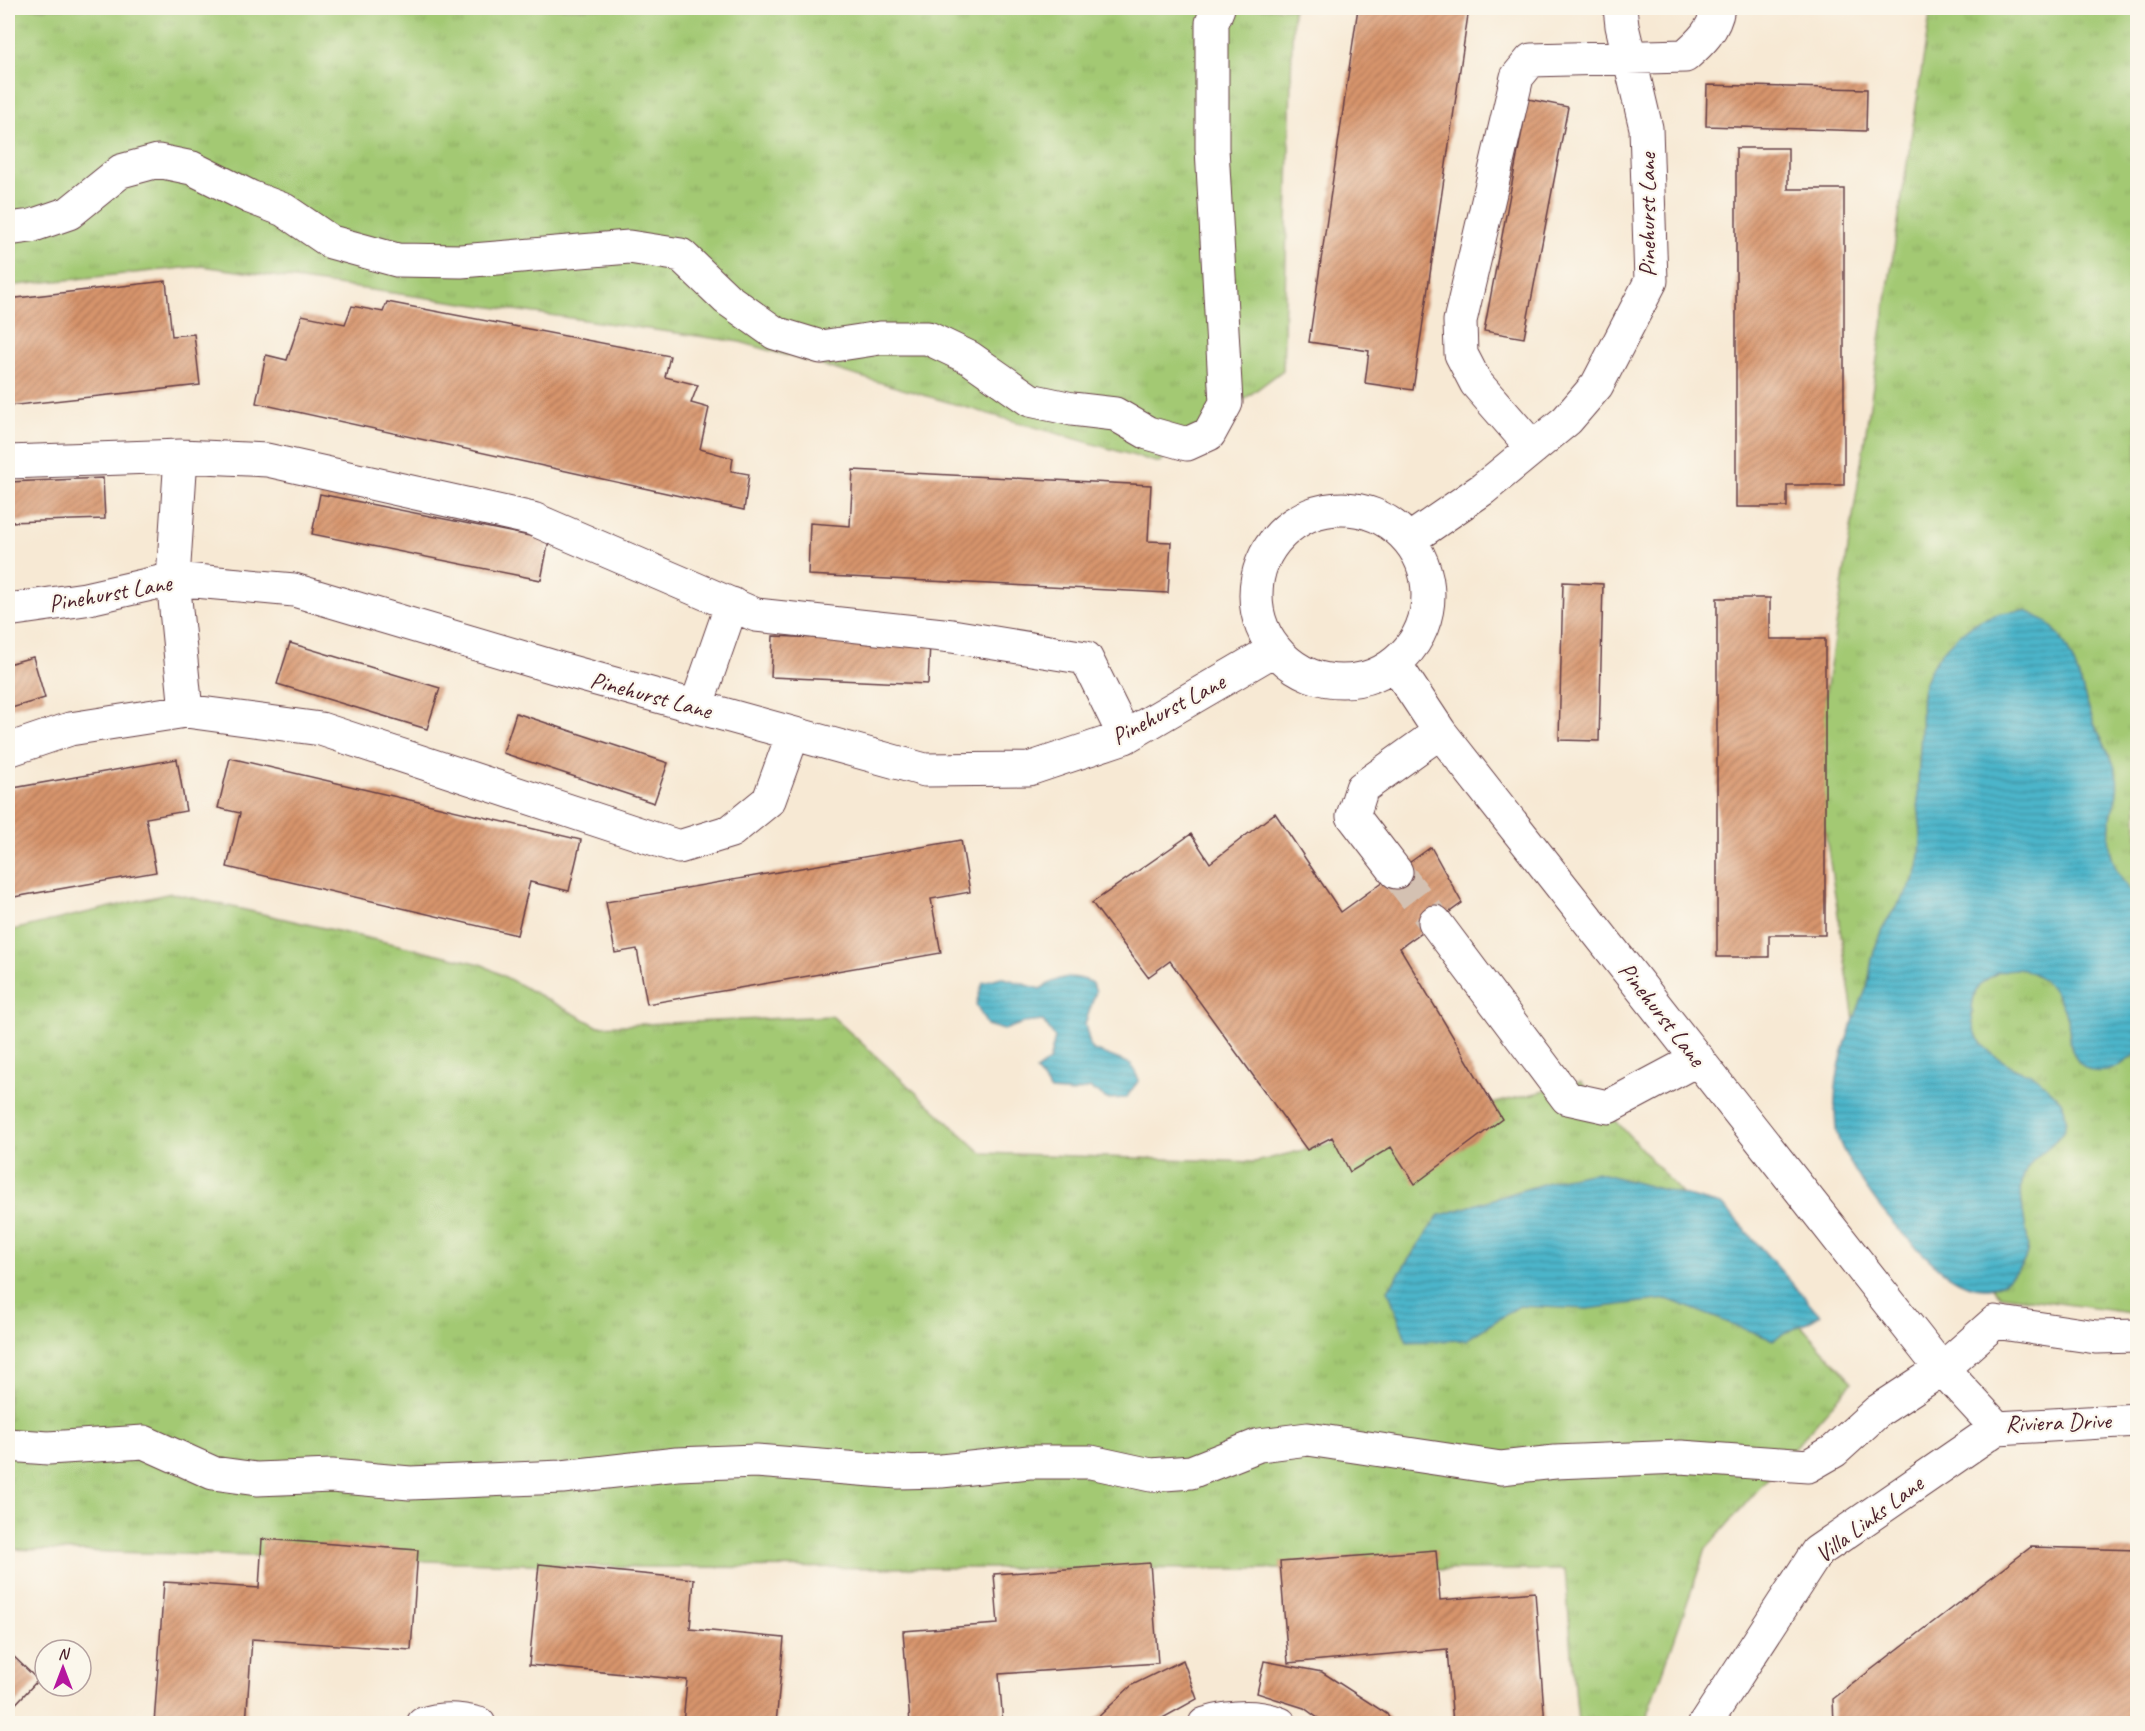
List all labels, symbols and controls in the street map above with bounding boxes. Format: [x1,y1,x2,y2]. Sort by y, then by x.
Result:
street label: Pinehurst Lane [1632,151,1662,277]
street label: Pinehurst Lane [46,567,176,619]
street label: Pinehurst Lane [587,664,717,726]
street label: Pinehurst Lane [1106,666,1232,751]
street label: Pinehurst Lane [1612,956,1713,1074]
street label: Riviera Drive [2005,1405,2113,1439]
street label: Villa Links Lane [1809,1467,1931,1569]
north arrow [33,1638,93,1698]
text: N [58,1644,71,1664]

